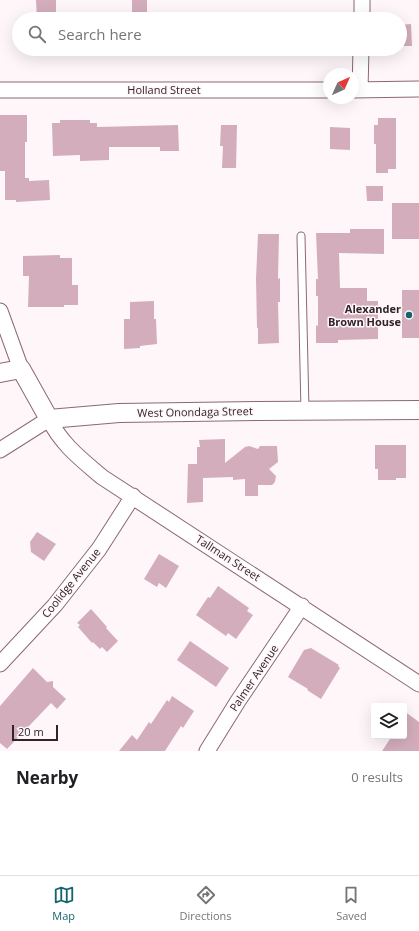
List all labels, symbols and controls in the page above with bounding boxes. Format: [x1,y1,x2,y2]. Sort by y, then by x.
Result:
search box [12,12,407,56]
icon: search [26,23,48,45]
text: Search here [58,24,142,44]
north arrow [323,68,359,104]
street label: Holland Street [127,82,201,97]
place label: Alexander Brown House [328,301,401,329]
marker: Alexander Brown House [404,310,414,320]
street label: West Onondaga Street [137,403,253,420]
street label: Tallman Street [193,531,264,584]
street label: Coolidge Avenue [38,545,103,621]
street label: Palmer Avenue [226,641,281,714]
map controls [371,703,407,739]
button: layers [371,703,407,739]
scale bar [12,723,58,742]
text: 20 m [18,724,44,739]
text: Nearby [16,766,78,789]
text: 0 results [351,768,403,786]
tab: Map [52,884,75,923]
tab: Directions [180,884,232,923]
tab: Saved [336,884,367,923]

